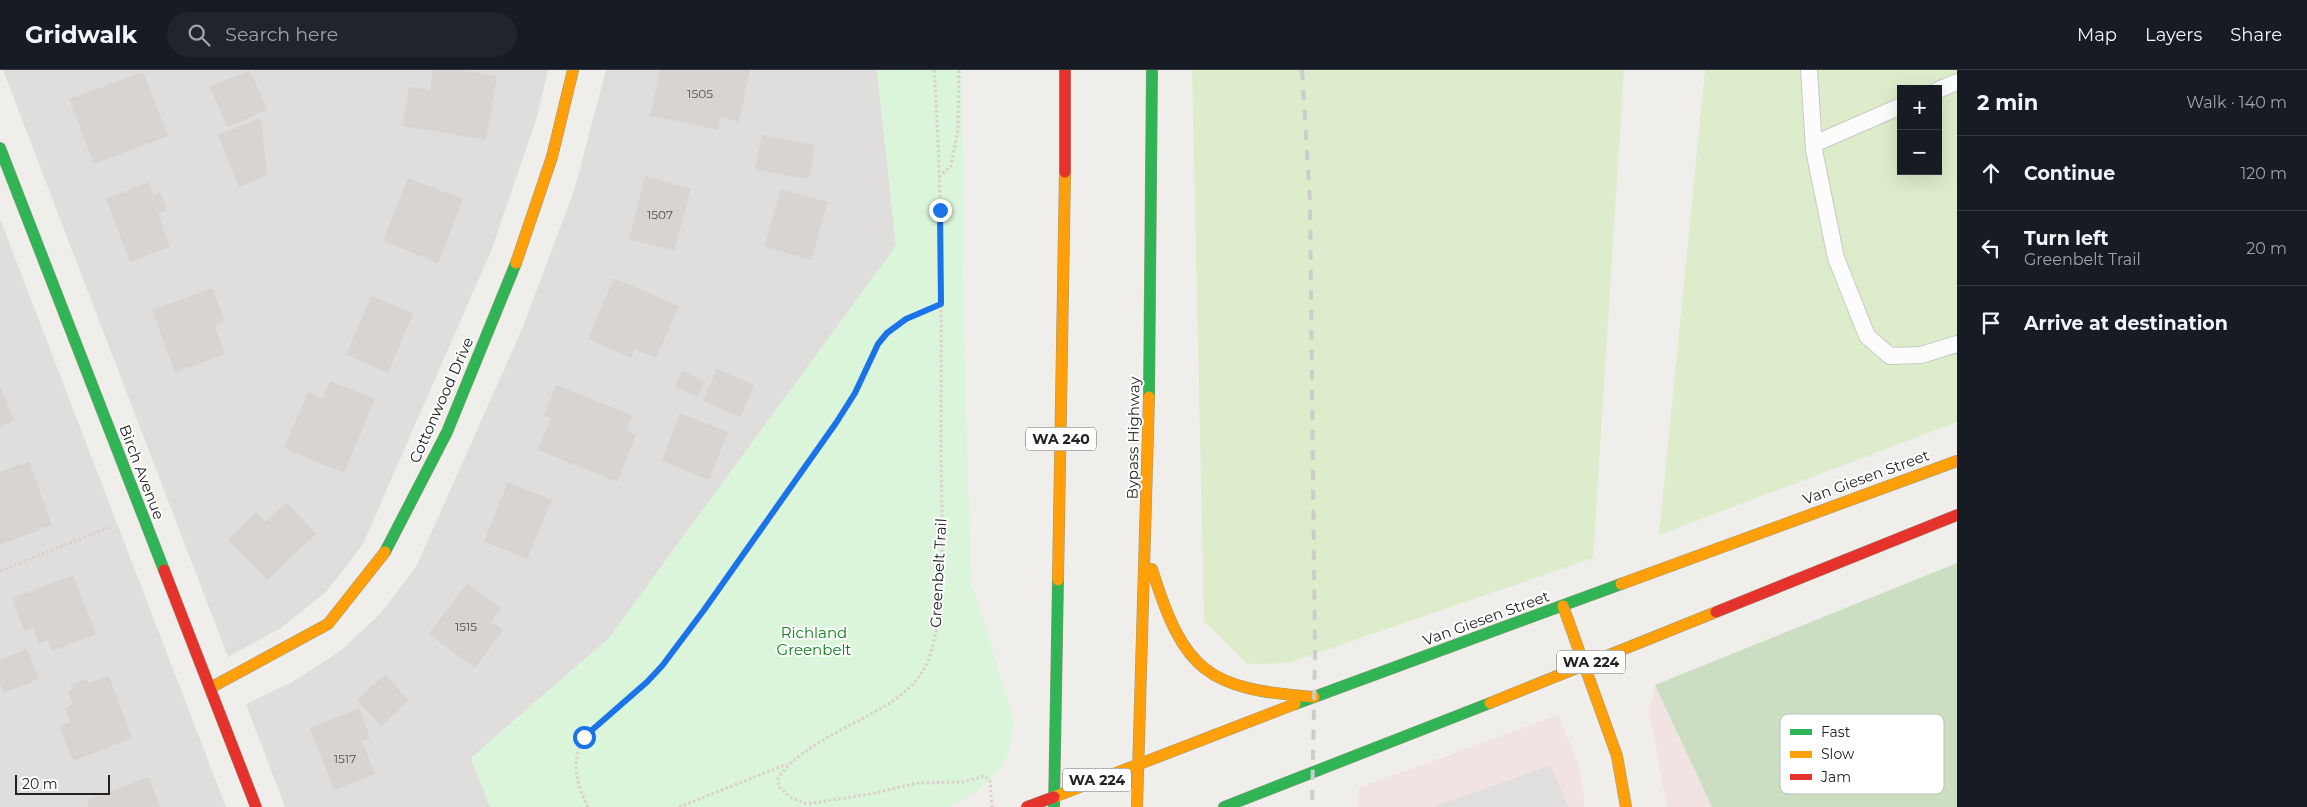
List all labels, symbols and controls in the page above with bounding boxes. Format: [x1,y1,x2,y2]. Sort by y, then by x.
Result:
search box [167,12,517,57]
text: Gridwalk [25,20,137,49]
icon: search [185,21,213,49]
text: Search here [225,23,338,46]
text: Map [2077,24,2117,46]
text: Layers [2145,24,2202,46]
text: Share [2230,24,2282,46]
map controls [1897,85,1942,175]
button: + [1897,85,1942,130]
house number: 1505 [687,86,713,101]
text: 2 min [1977,90,2038,115]
text: Walk · 140 m [2186,93,2287,112]
button: − [1897,130,1942,175]
icon: ahead [1977,159,2005,187]
text: Continue [2024,162,2115,185]
text: 120 m [2240,164,2287,183]
route end [929,199,952,222]
house number: 1507 [647,207,673,222]
text: Turn left [2024,227,2109,250]
icon: left [1977,234,2005,262]
text: 20 m [2246,239,2287,258]
text: Greenbelt Trail [2024,250,2141,269]
icon: arrive [1977,309,2005,337]
text: Arrive at destination [2024,312,2228,335]
street label: Cottonwood Drive [405,334,477,466]
street label: Bypass Highway [1122,375,1144,500]
street label: Birch Avenue [115,422,169,522]
road number: WA 240 [1026,428,1096,450]
street label: Van Giesen Street [1800,445,1932,509]
street label: Greenbelt Trail [926,518,950,628]
street label: Van Giesen Street [1420,586,1552,650]
house number: 1515 [455,619,477,634]
park label: Richland Greenbelt [777,623,851,659]
road number: WA 224 [1557,650,1625,674]
legend [1780,714,1944,794]
text: Fast [1821,723,1851,741]
route start [573,726,596,749]
text: Slow [1821,745,1855,763]
house number: 1517 [334,751,356,766]
road number: WA 224 [1063,768,1131,792]
text: Jam [1820,768,1851,786]
scale bar [15,772,110,795]
text: 20 m [22,775,58,793]

